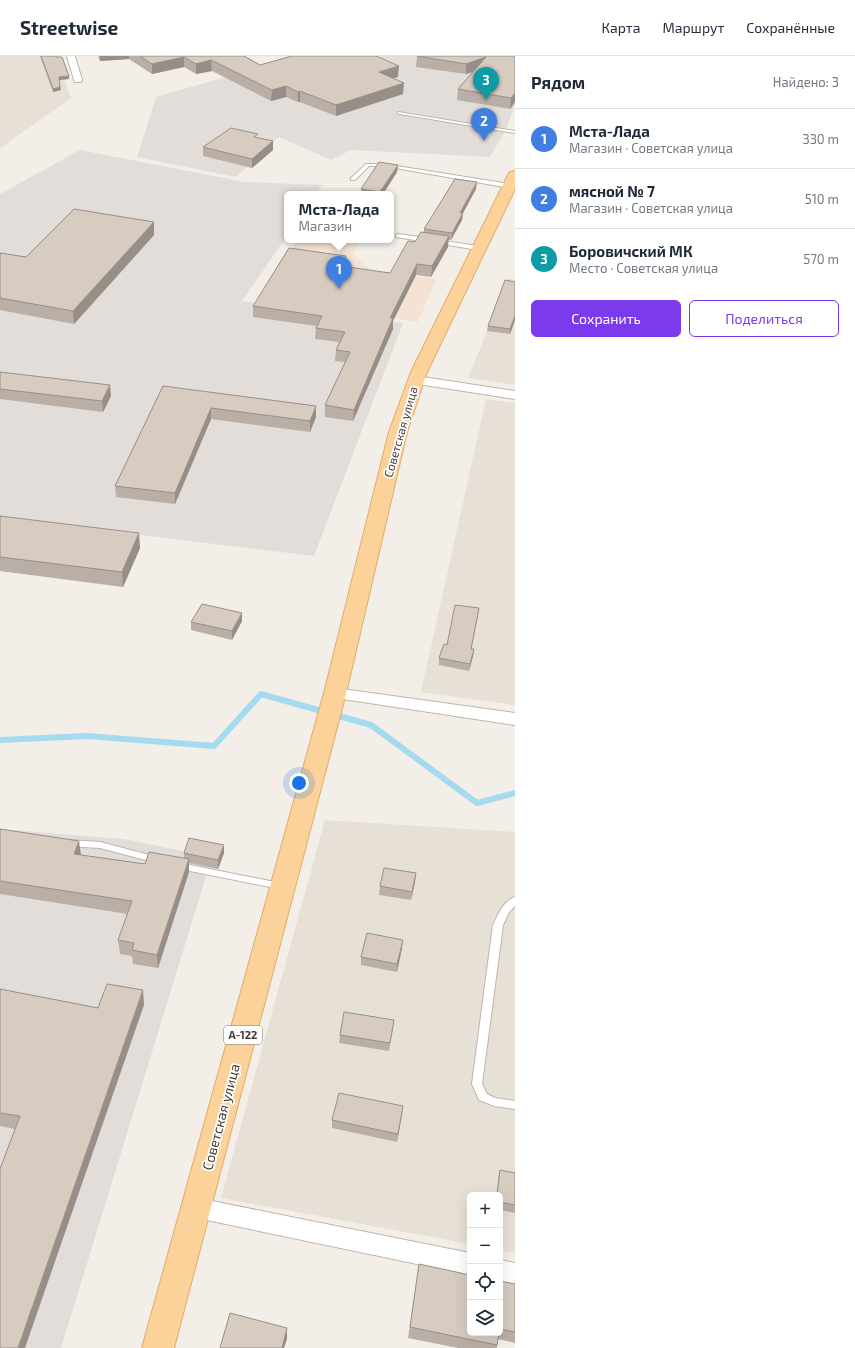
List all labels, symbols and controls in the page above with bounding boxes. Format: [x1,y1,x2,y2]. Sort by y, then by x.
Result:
text: Streetwise [20,16,118,39]
text: Карта [602,19,640,36]
text: Маршрут [662,19,724,36]
text: Сохранённые [746,19,835,36]
pin: 3 [473,67,499,100]
text: Рядом [531,72,585,92]
text: Найдено: 3 [773,74,839,90]
pin: 2 [471,108,497,141]
text: Мста-Лада [569,122,650,140]
text: 1 [541,131,547,147]
text: 330 m [802,131,839,147]
text: Магазин · Советская улица [569,140,733,156]
text: мясной № 7 [569,182,655,200]
popup [284,191,394,243]
text: 2 [540,191,548,207]
text: 510 m [805,191,839,207]
text: Мста-Лада [299,200,379,218]
text: Магазин · Советская улица [569,200,733,216]
text: Магазин [299,218,352,234]
text: Боровичский МК [569,242,693,260]
text: 3 [540,251,548,267]
text: 570 m [803,251,839,267]
pin: 1 [326,256,352,289]
text: Место · Советская улица [569,260,718,276]
button: Сохранить [531,300,681,337]
button: Поделиться [689,300,839,337]
street label: Советская улица [380,385,421,479]
your location [289,773,309,793]
road number: А-122 [224,1026,262,1044]
street label: Советская улица [198,1062,243,1172]
map controls [467,1192,503,1336]
button: + [467,1192,503,1228]
button: − [467,1228,503,1264]
button: locate [467,1264,503,1300]
button: layers [467,1300,503,1336]

